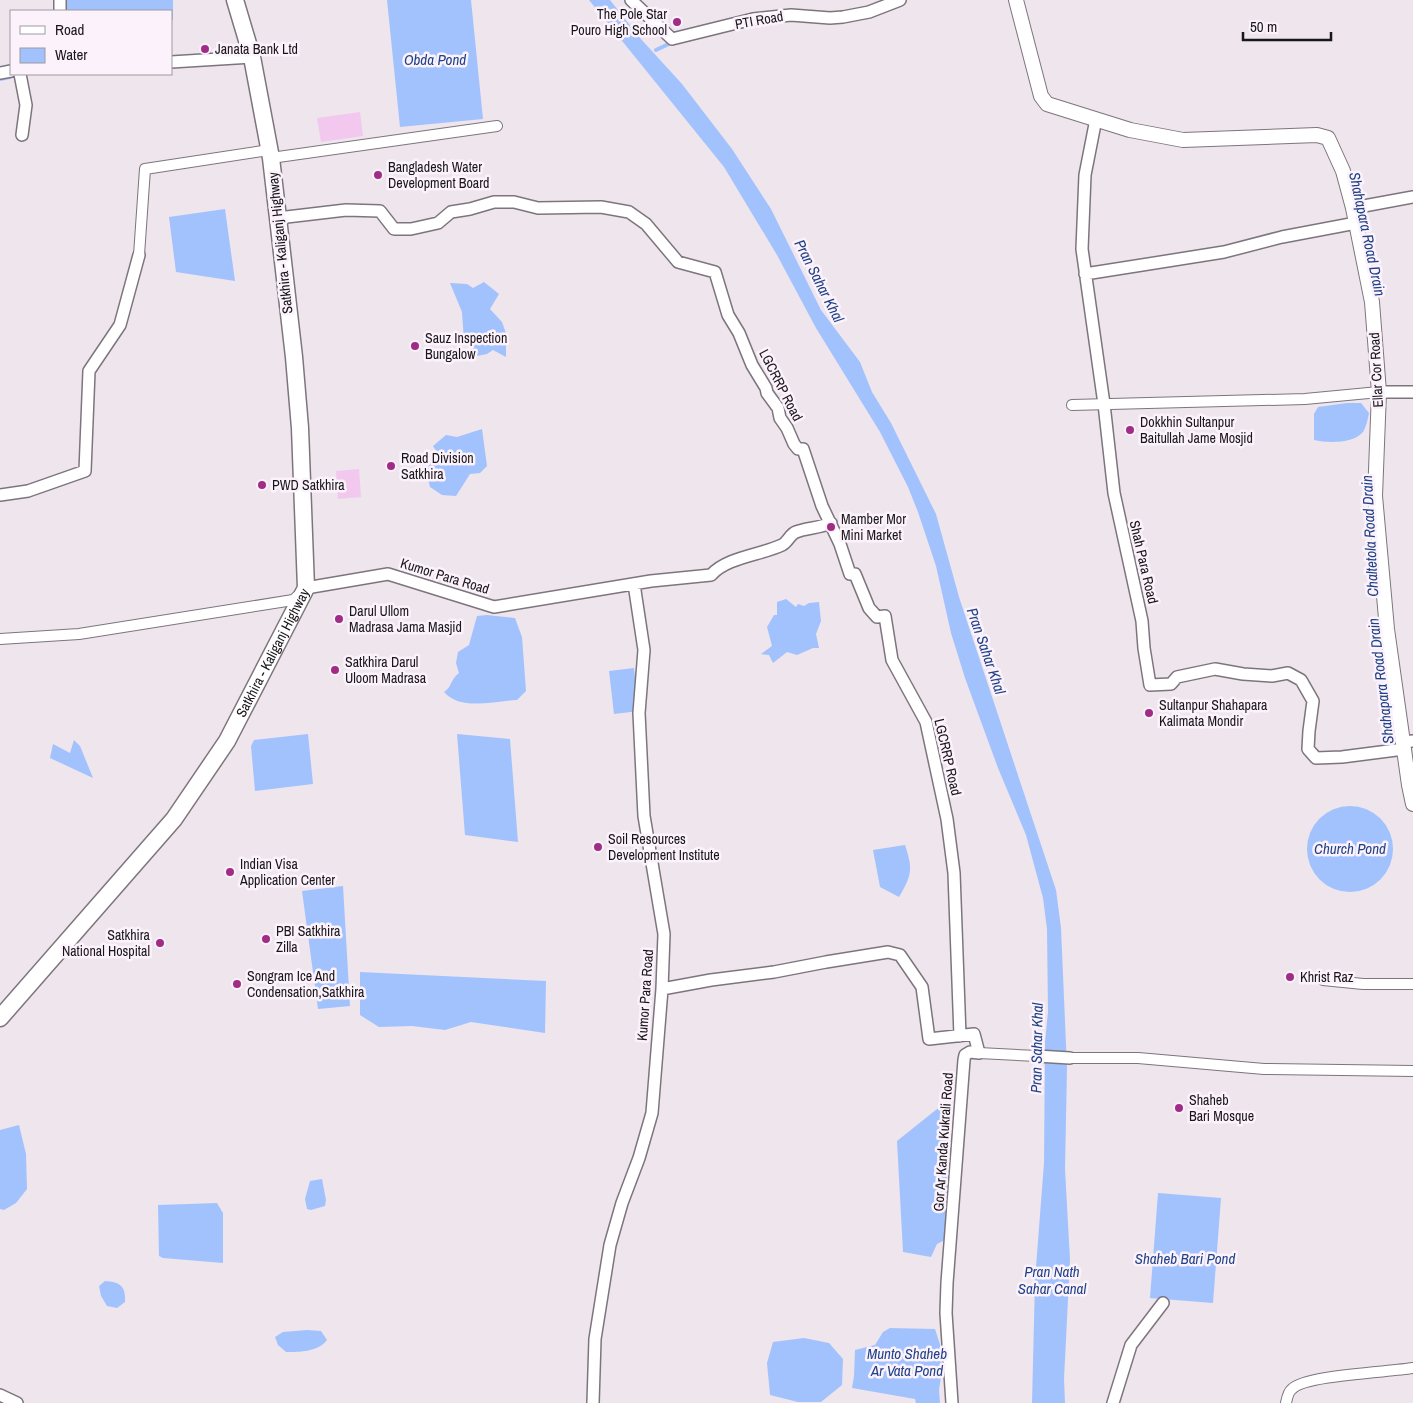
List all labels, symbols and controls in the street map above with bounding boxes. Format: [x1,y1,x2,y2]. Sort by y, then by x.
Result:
place label: The Pole Star Pouro High School [571,5,667,39]
street label: PTI Road [734,7,784,33]
legend [10,10,172,75]
scale bar [1243,10,1330,42]
marker: The Pole Star Pouro High School [671,16,683,28]
text: 50 m [1250,16,1277,37]
text: Road [55,19,84,40]
place label: Janata Bank Ltd [215,40,298,58]
marker: Janata Bank Ltd [199,43,211,55]
text: Water [55,44,87,65]
water label: Obda Pond [404,49,466,70]
place label: Bangladesh Water Development Board [388,158,489,192]
marker: Bangladesh Water Development Board [372,169,384,181]
water label: Shahapara Road Drain [1344,170,1391,298]
street label: Satkhira - Kaliganj Highway [264,171,296,315]
water label: Pran Sahar Khal [790,236,849,326]
place label: Sauz Inspection Bungalow [425,329,507,363]
street label: Ellar Cor Road [1365,332,1387,408]
marker: Sauz Inspection Bungalow [409,340,421,352]
street label: LGCRRP Road [755,346,807,424]
place label: Dokkhin Sultanpur Baitullah Jame Mosjid [1140,413,1253,447]
marker: Dokkhin Sultanpur Baitullah Jame Mosjid [1124,424,1136,436]
place label: Road Division Satkhira [401,449,474,483]
marker: Road Division Satkhira [385,460,397,472]
water label: Chaltetola Road Drain [1356,475,1383,597]
place label: PWD Satkhira [272,476,345,494]
marker: PWD Satkhira [256,479,268,491]
place label: Mamber Mor Mini Market [841,510,906,544]
street label: Shah Para Road [1126,519,1162,605]
marker: Mamber Mor Mini Market [825,521,837,533]
street label: Kumor Para Road [398,554,492,598]
street label: Satkhira - Kaliganj Highway [232,585,313,720]
place label: Darul Ullom Madrasa Jama Masjid [349,602,462,636]
water label: Pran Sahar Khal [962,605,1011,697]
marker: Darul Ullom Madrasa Jama Masjid [333,613,345,625]
water label: Shahapara Road Drain [1362,617,1399,745]
place label: Satkhira Darul Uloom Madrasa [345,653,427,687]
marker: Satkhira Darul Uloom Madrasa [329,664,341,676]
place label: Sultanpur Shahapara Kalimata Mondir [1159,696,1268,730]
marker: Sultanpur Shahapara Kalimata Mondir [1143,707,1155,719]
street label: LGCRRP Road [930,717,966,797]
place label: Soil Resources Development Institute [608,830,720,864]
water label: Church Pond [1314,838,1386,859]
marker: Soil Resources Development Institute [592,841,604,853]
place label: Indian Visa Application Center [239,855,335,889]
marker: Indian Visa Application Center [224,866,236,878]
place label: PBI Satkhira Zilla [276,922,341,956]
place label: Satkhira National Hospital [62,926,151,960]
marker: PBI Satkhira Zilla [260,933,272,945]
marker: Satkhira National Hospital [154,937,166,949]
street label: Kumor Para Road [633,949,657,1041]
place label: Songram Ice And Condensation,Satkhira [247,967,365,1001]
place label: Khrist Raz [1300,968,1354,986]
marker: Khrist Raz [1284,971,1296,983]
marker: Songram Ice And Condensation,Satkhira [231,978,243,990]
water label: Pran Sahar Khal [1025,1002,1048,1093]
street label: Gor Ar Kanda Kukrali Road [929,1072,957,1212]
place label: Shaheb Bari Mosque [1189,1091,1254,1125]
marker: Shaheb Bari Mosque [1173,1102,1185,1114]
water label: Shaheb Bari Pond [1135,1248,1235,1269]
water label: Pran Nath Sahar Canal [1018,1261,1086,1299]
water label: Munto Shaheb Ar Vata Pond [867,1343,947,1381]

